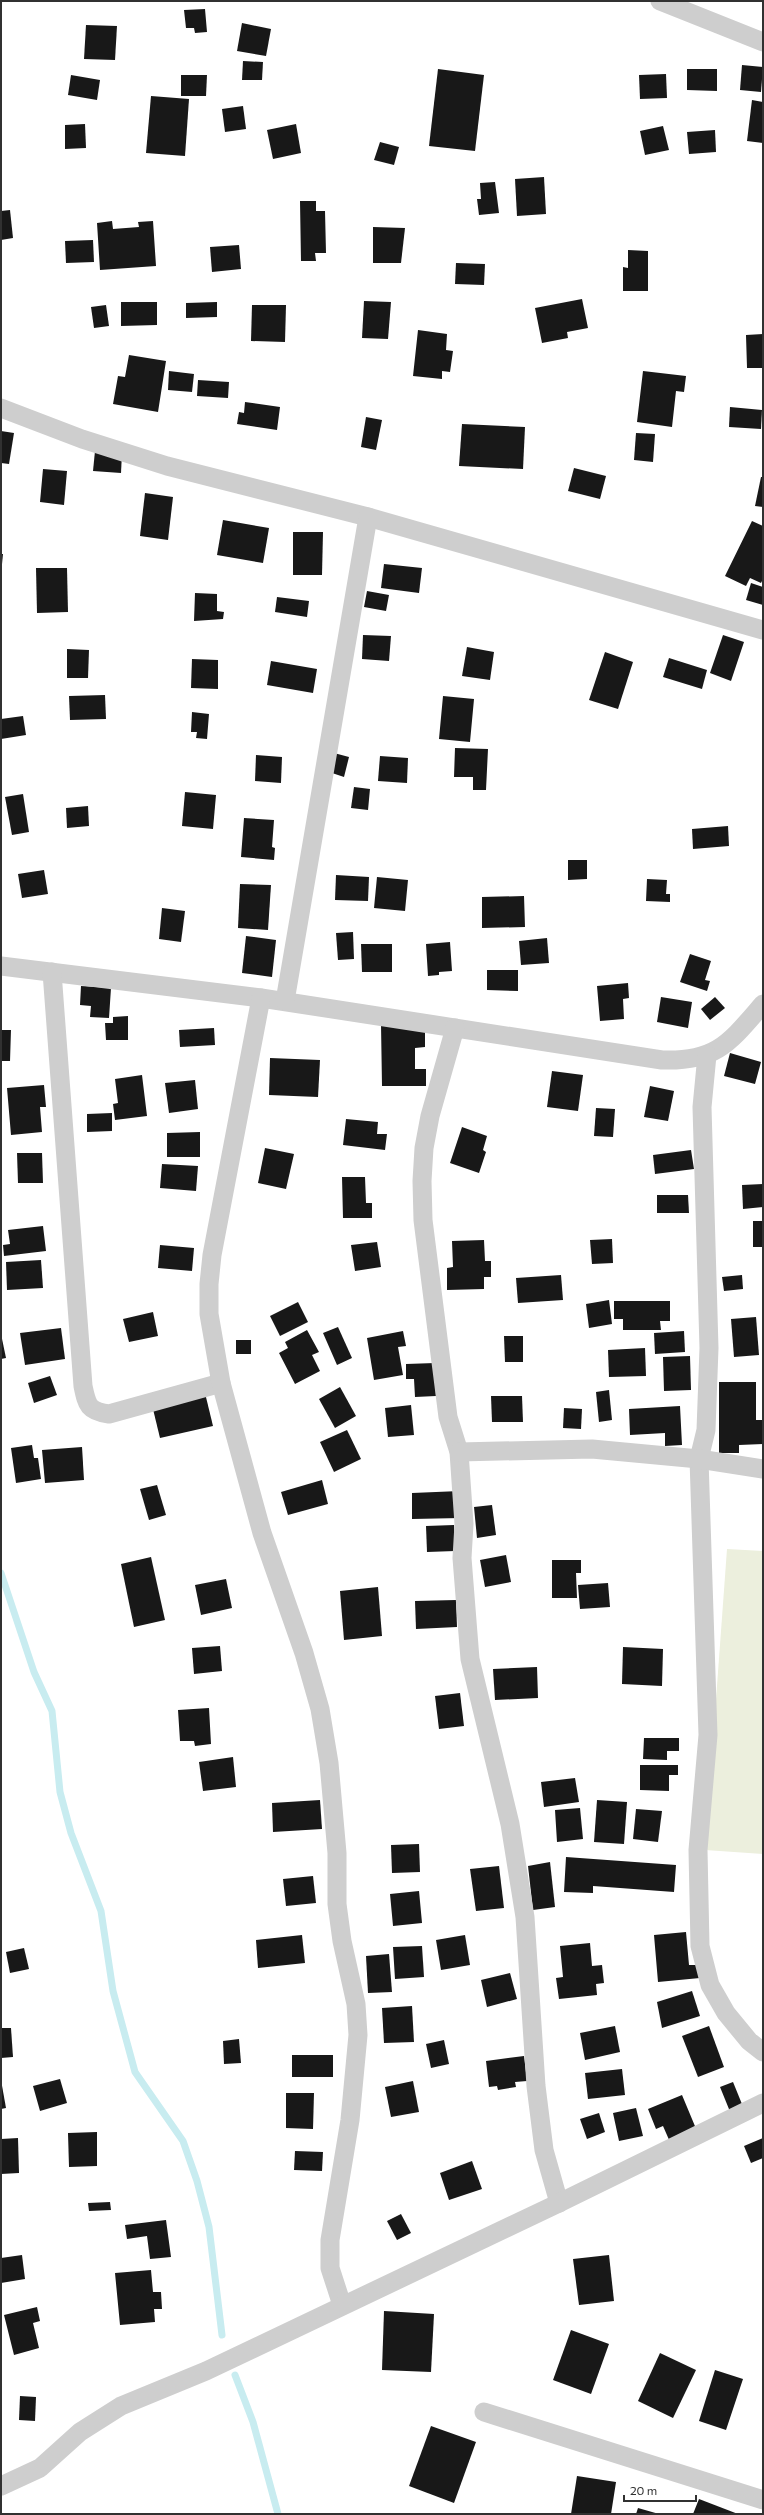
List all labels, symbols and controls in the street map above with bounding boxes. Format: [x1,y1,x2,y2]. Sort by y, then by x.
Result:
scale bar [624,2477,696,2503]
text: 20 m [630,2483,657,2497]

